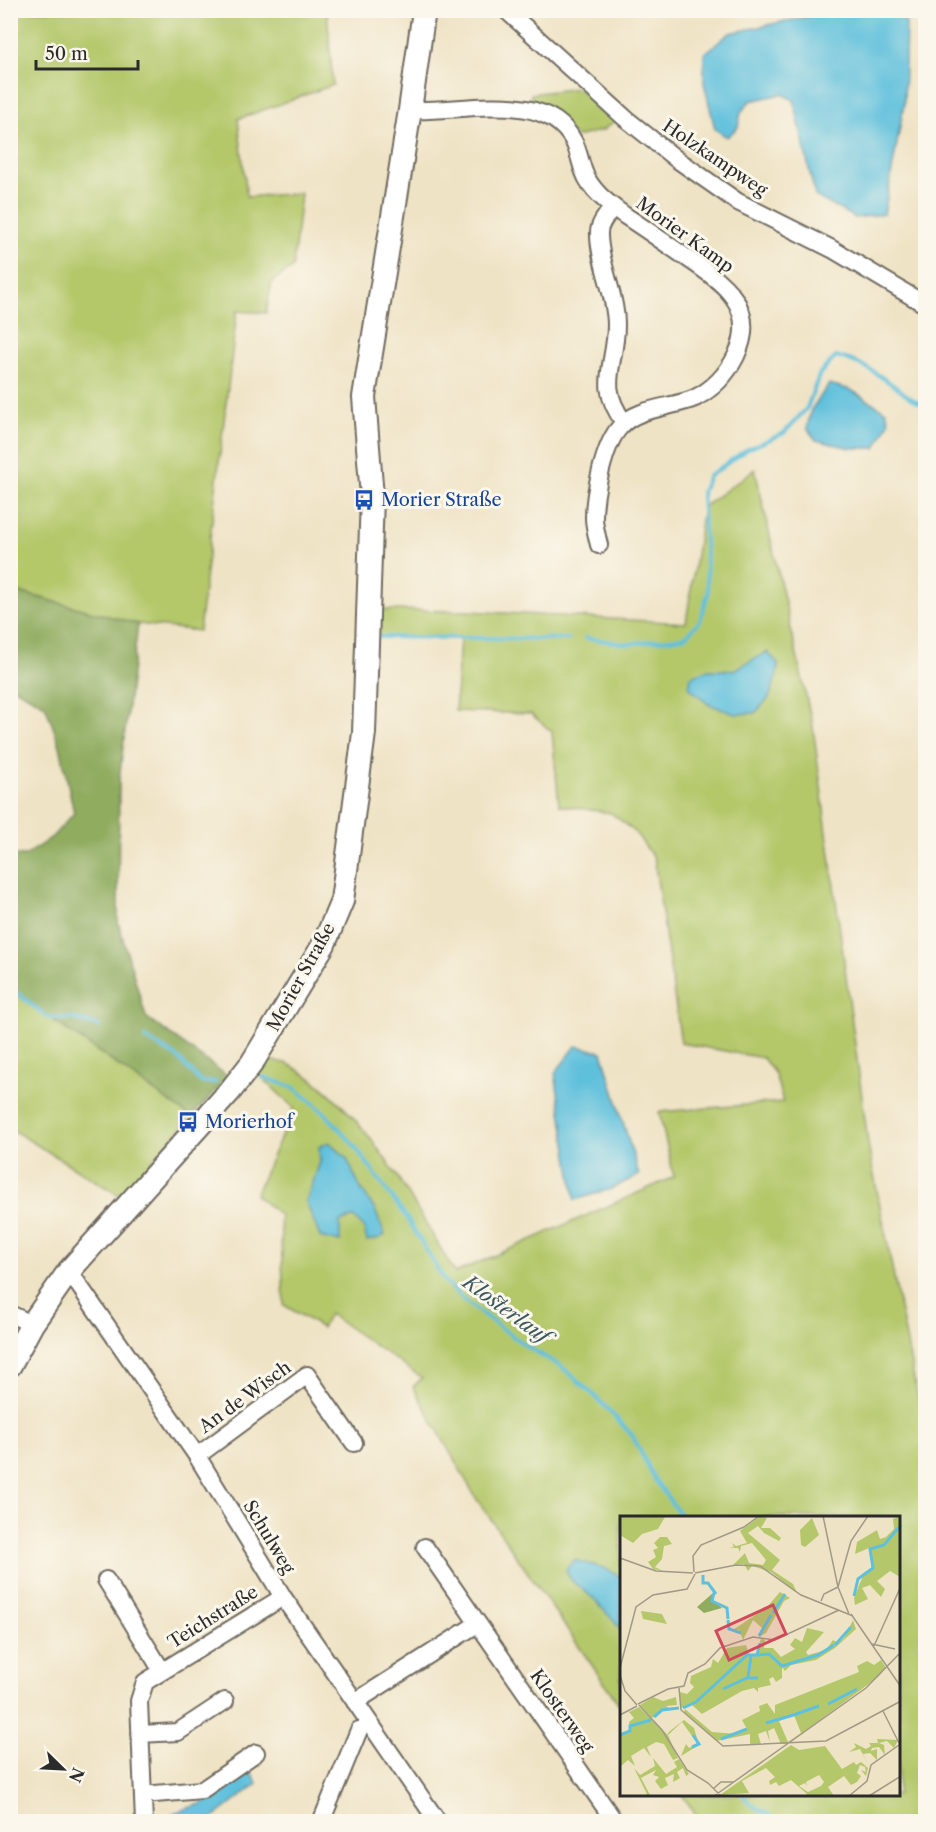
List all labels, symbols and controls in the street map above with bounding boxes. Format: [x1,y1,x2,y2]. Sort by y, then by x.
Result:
scale bar [36,33,138,71]
text: 50 m [45,43,88,65]
street label: Holzkampweg [658,115,772,201]
street label: Morier Kamp [632,192,738,278]
bus stop icon: Morier Straße [352,488,376,512]
place label: Morier Straße [381,489,502,511]
street label: Morier Straße [262,919,340,1035]
bus stop icon: Morierhof [176,1110,200,1134]
place label: Morierhof [205,1111,296,1133]
water label: Klosterlauf [457,1269,560,1353]
street label: An de Wisch [194,1356,295,1438]
street label: Schulweg [239,1496,300,1578]
inset map [620,1516,900,1796]
street label: Teichstraße [164,1581,262,1653]
street label: Klosterweg [525,1665,599,1757]
north arrow [33,1739,93,1799]
text: N [65,1765,89,1786]

